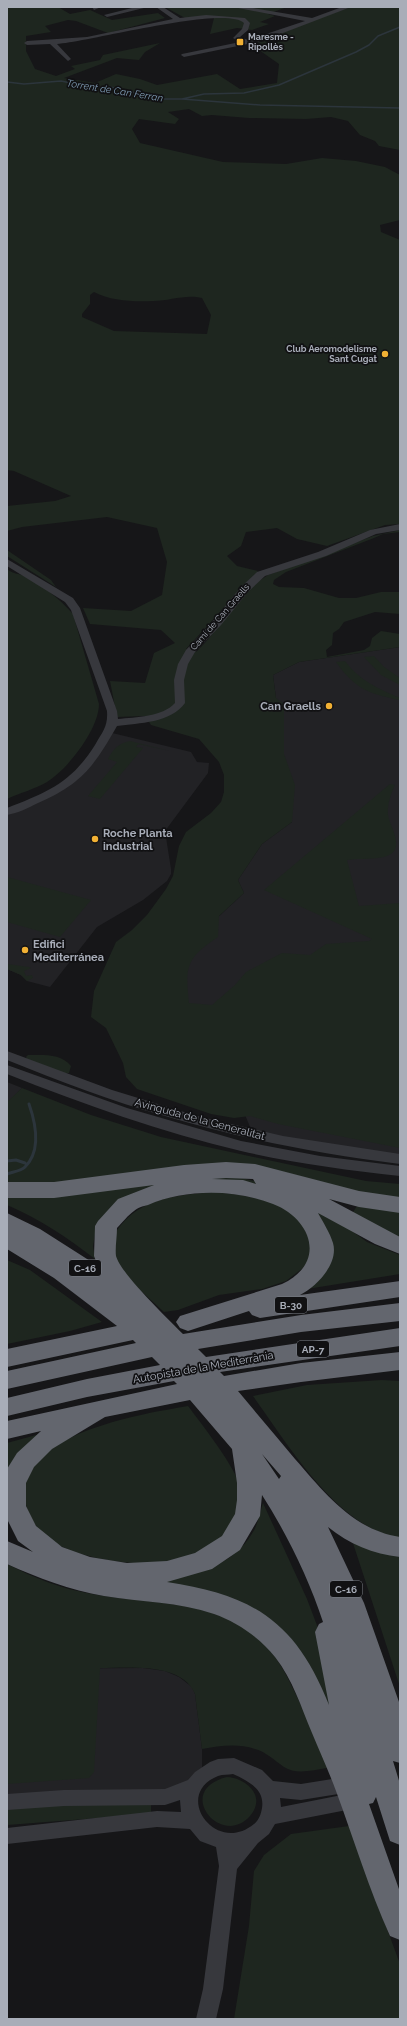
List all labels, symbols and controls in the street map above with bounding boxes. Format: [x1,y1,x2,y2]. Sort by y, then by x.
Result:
place label: Maresme - Ripollès [248,32,294,52]
marker: Maresme - Ripollès [235,37,245,47]
water label: Torrent de Can Ferran [66,77,164,104]
place label: Club Aeromodelisme Sant Cugat [286,344,378,364]
marker: Club Aeromodelisme Sant Cugat [380,349,390,359]
street label: Camí de Can Graells [189,581,252,652]
place label: Can Graells [260,700,322,713]
marker: Can Graells [324,701,334,711]
place label: Roche Planta industrial [103,827,173,853]
marker: Roche Planta industrial [90,834,100,844]
place label: Edifici Mediterránea [33,938,104,964]
marker: Edifici Mediterránea [20,945,30,955]
street label: Avinguda de la Generalitat [133,1096,267,1143]
road number: C-16 [69,1260,101,1276]
road number: B-30 [275,1297,307,1313]
road number: AP-7 [297,1341,329,1357]
street label: Autopista de la Mediterrània [132,1349,274,1386]
road number: C-16 [330,1581,362,1597]

